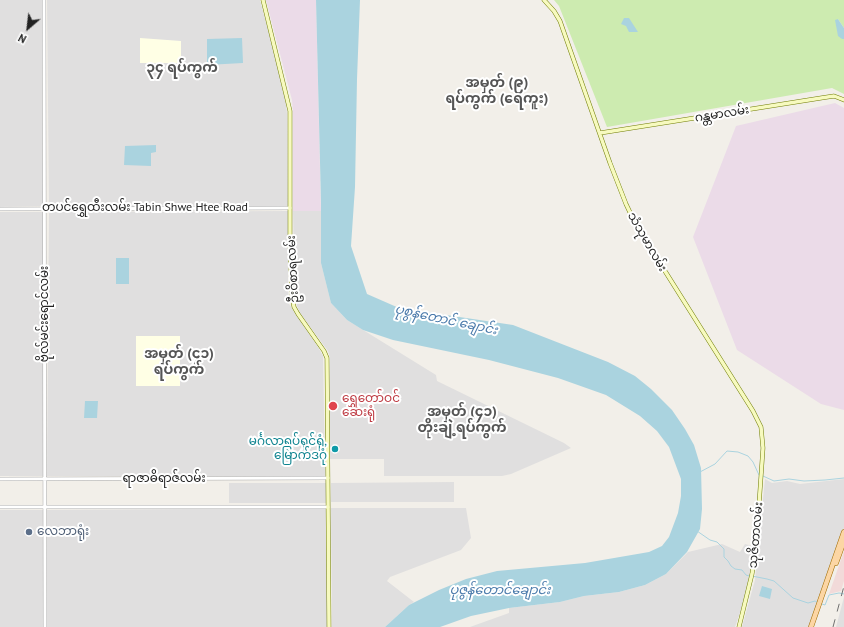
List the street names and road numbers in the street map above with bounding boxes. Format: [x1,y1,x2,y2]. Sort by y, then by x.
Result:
street label: ဂန္တမာလမ်း [694,103,750,125]
street label: တပင်ရွှေထီးလမ်း Tabin Shwe Htee Road [42,201,248,215]
street label: သံသုမာလမ်း [624,210,670,274]
street label: ဦးဝိစာရလမ်း [284,235,302,303]
street label: ဗိုလ်မင်းရောင်လမ်း [38,266,52,362]
street label: ရာဇာဓိရာဇ်လမ်း [122,472,206,486]
street label: သုဇိတာလမ်း [746,501,766,569]

